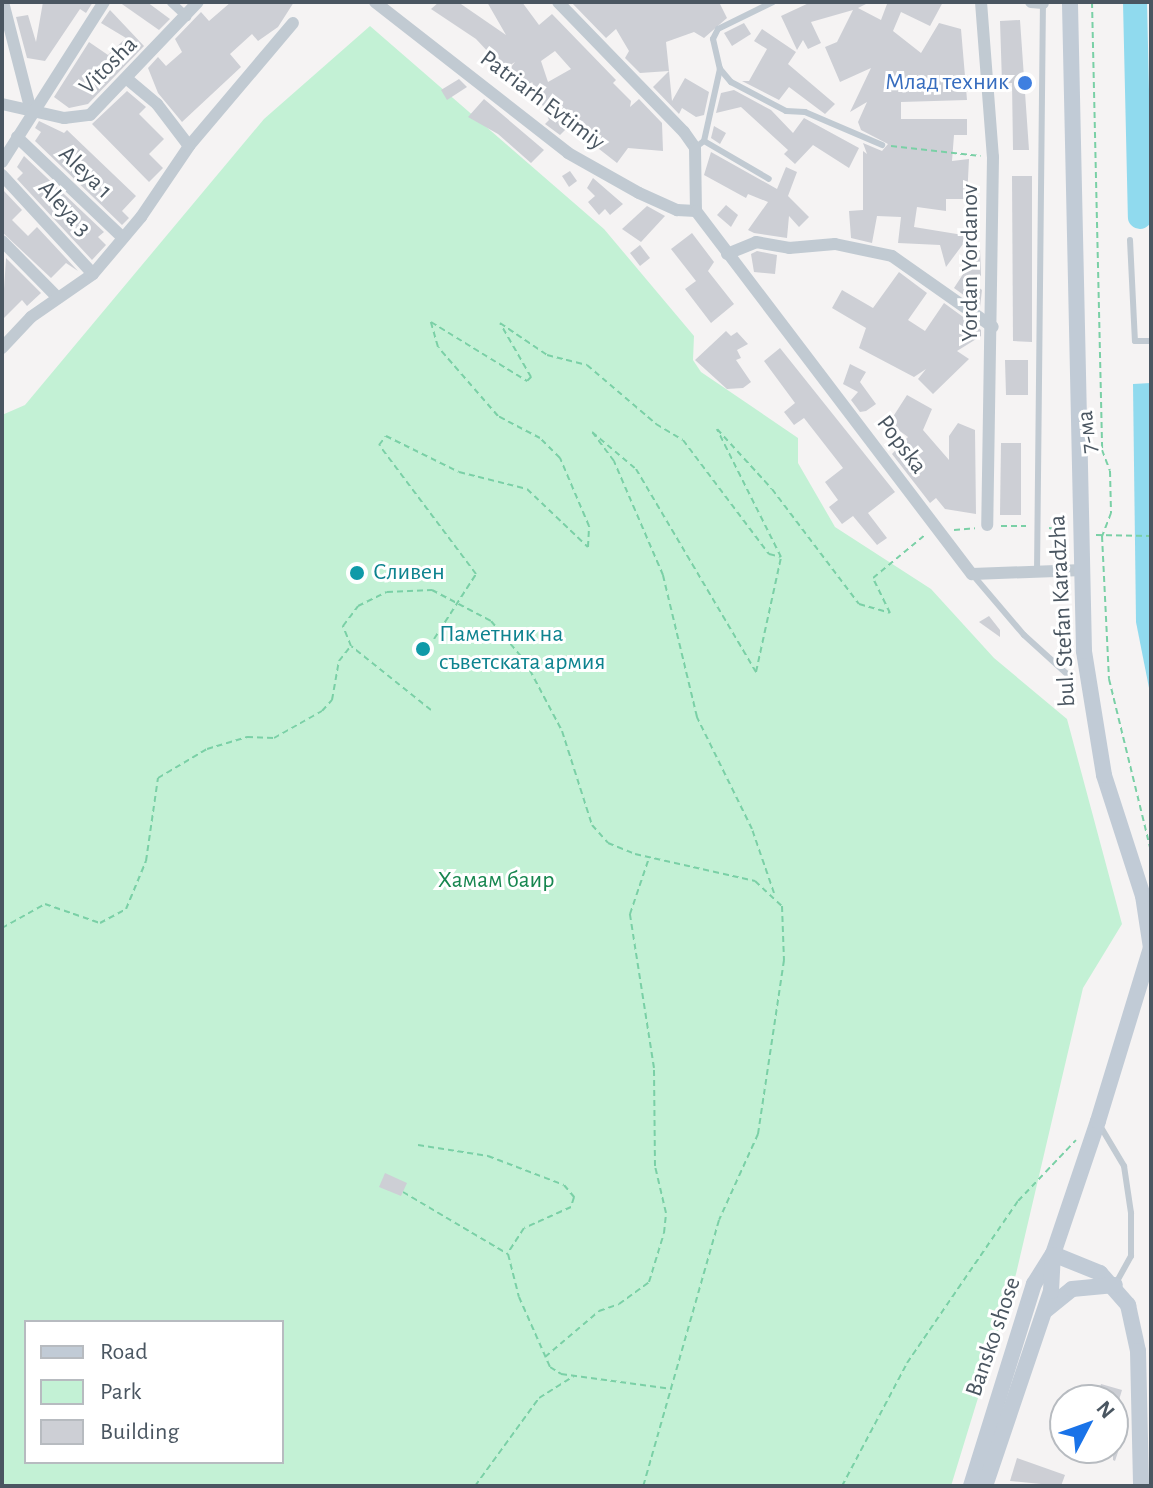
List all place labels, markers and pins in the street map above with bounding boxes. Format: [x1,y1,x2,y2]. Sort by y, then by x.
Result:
place label: Млад техник [885,69,1009,97]
marker: Млад техник [1016,74,1034,92]
place label: Сливен [373,559,445,587]
marker: Сливен [348,564,366,582]
place label: Паметник на съветската армия [439,621,605,677]
marker: Паметник на съветската армия [414,640,432,658]

